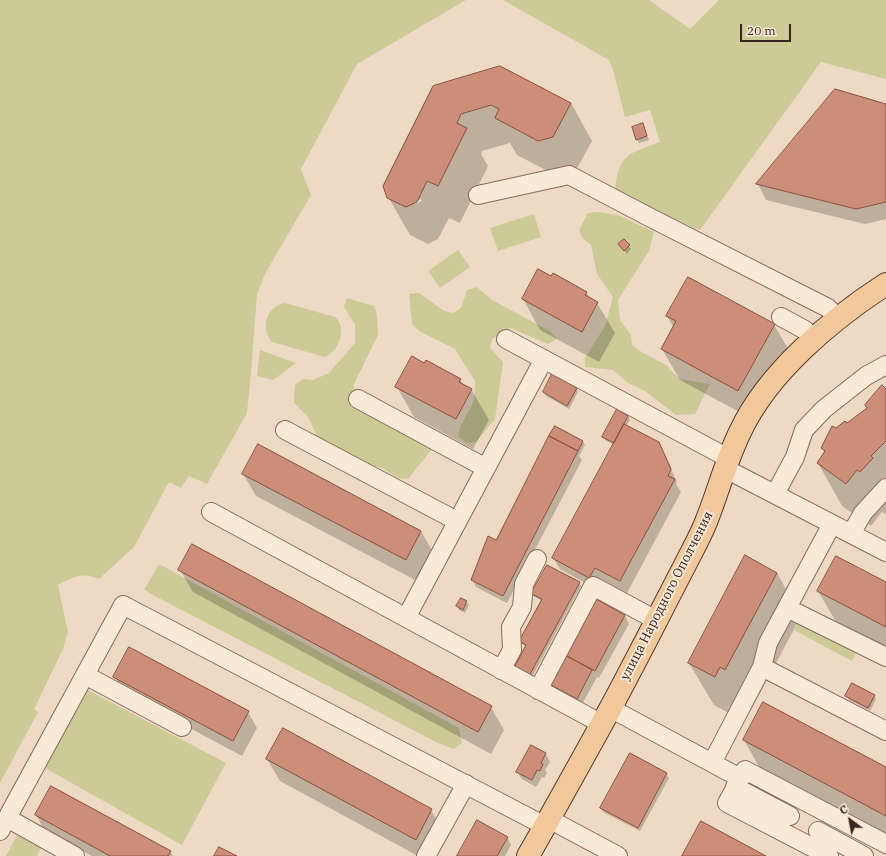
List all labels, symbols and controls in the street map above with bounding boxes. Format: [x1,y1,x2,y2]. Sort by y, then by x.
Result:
scale bar [742,16,793,42]
text: 20 m [747,23,776,38]
street label: улица Народного Ополчения [618,509,716,683]
north arrow [830,800,870,840]
text: С [837,802,850,818]

